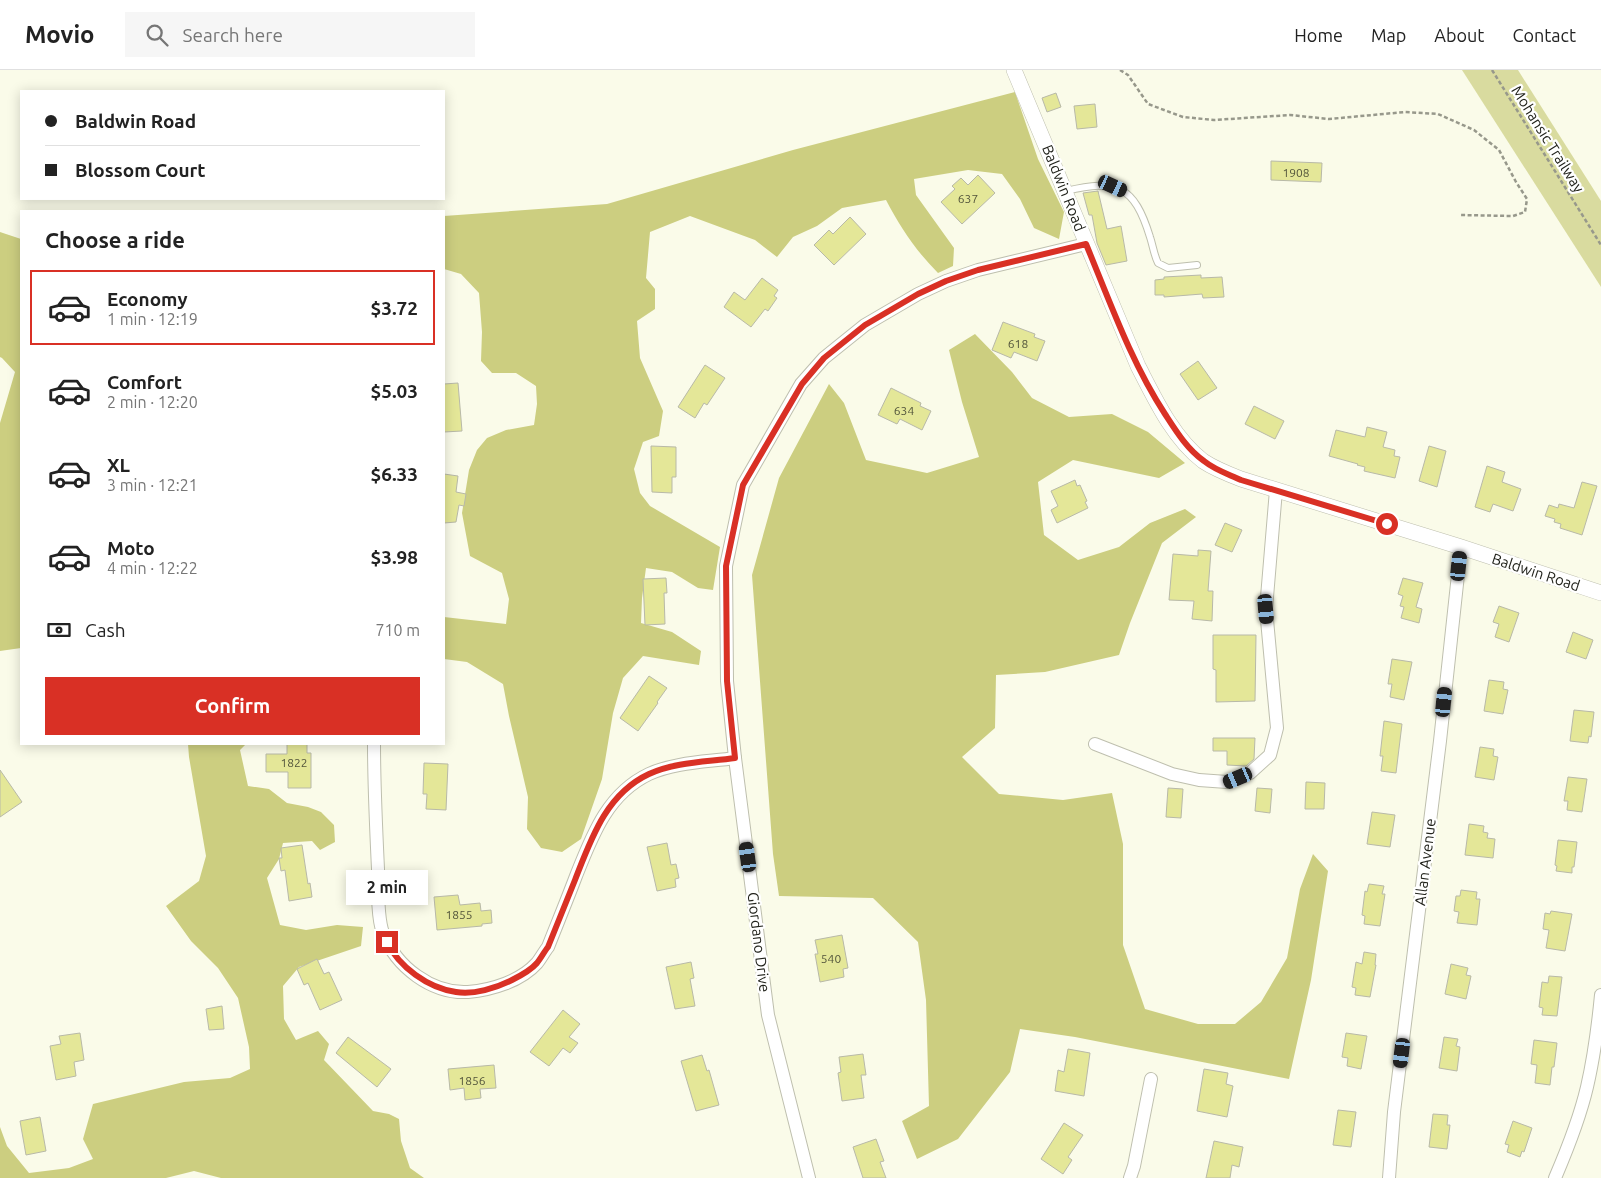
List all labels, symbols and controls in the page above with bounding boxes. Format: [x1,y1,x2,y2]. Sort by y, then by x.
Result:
search box [125,12,475,57]
text: Movio [25,21,95,48]
icon: search [143,21,171,49]
text: Search here [183,24,283,46]
text: Home [1294,25,1343,45]
text: Map [1371,25,1406,45]
text: About [1434,25,1484,45]
text: Contact [1512,25,1576,45]
street label: Mohansic Trailway [1508,83,1588,195]
text: Baldwin Road [75,110,196,132]
street label: Baldwin Road [1039,142,1089,234]
text: Blossom Court [75,159,206,181]
house number: 1908 [1282,166,1310,179]
car [1096,173,1129,199]
house number: 637 [958,192,978,205]
text: Choose a ride [45,227,185,252]
icon: car [47,285,92,330]
text: Economy [107,288,188,310]
text: $3.72 [370,297,418,319]
text: 1 min · 12:19 [107,310,198,328]
house number: 618 [1008,337,1028,350]
icon: car [47,368,92,413]
text: Comfort [107,371,182,393]
text: $5.03 [370,380,418,402]
text: 2 min · 12:20 [107,393,198,411]
house number: 634 [894,404,914,417]
icon: car [47,451,92,496]
text: XL [107,454,130,476]
text: $6.33 [370,463,418,485]
text: 3 min · 12:21 [107,476,198,494]
route start [1376,513,1398,535]
icon: car [47,534,92,579]
text: Moto [107,537,155,559]
text: $3.98 [370,546,418,568]
car [1449,550,1468,582]
street label: Baldwin Road [1490,550,1582,594]
text: 4 min · 12:22 [107,559,198,577]
car [1257,593,1274,625]
icon: cash [45,616,73,644]
text: Cash [85,619,126,641]
text: 710 m [375,621,420,639]
button: Confirm [45,677,420,735]
car [1434,686,1453,718]
house number: 1822 [280,756,308,769]
car [1221,765,1254,791]
street label: Allan Avenue [1411,817,1439,907]
car [738,841,757,873]
callout: 2 min [346,870,428,904]
text: 2 min [367,878,407,896]
street label: Giordano Drive [744,891,774,993]
house number: 1855 [445,908,473,921]
route end [376,931,398,953]
house number: 540 [821,952,841,965]
car [1392,1037,1411,1069]
house number: 1856 [458,1074,486,1087]

